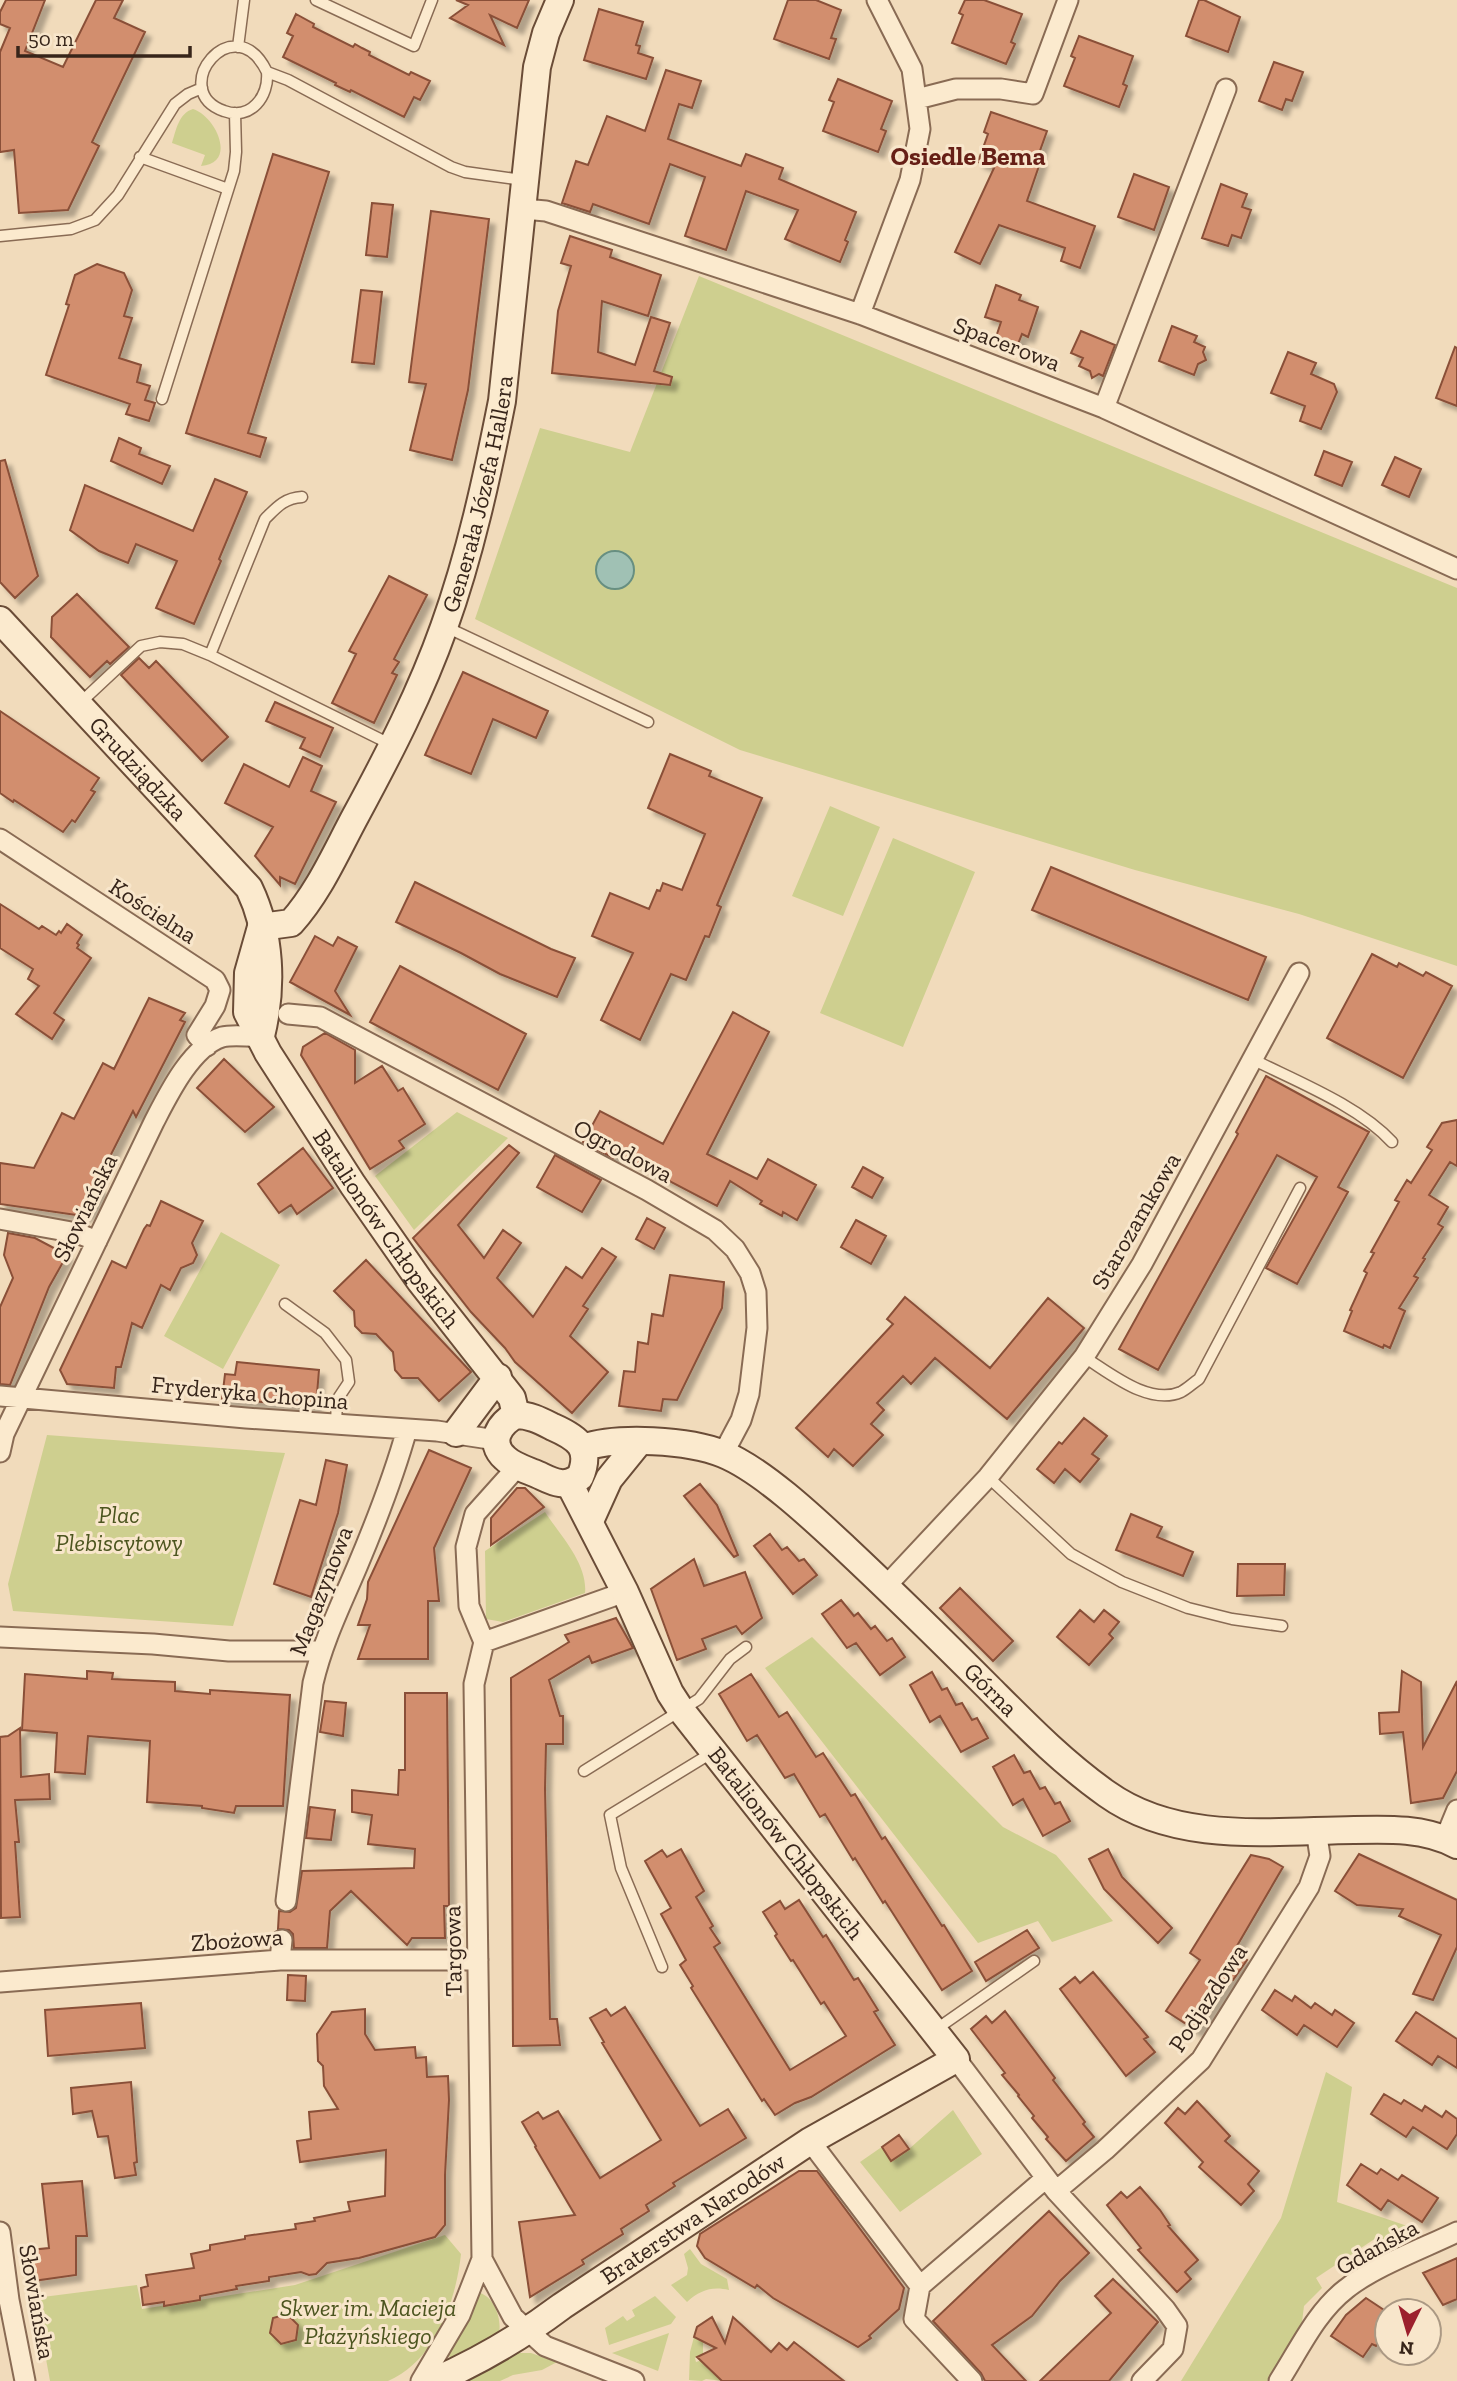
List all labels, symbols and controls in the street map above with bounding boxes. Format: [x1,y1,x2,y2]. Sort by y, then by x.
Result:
scale bar [18,14,189,58]
text: 50 m [28,26,74,51]
district label: Osiedle Bema [890,140,1046,172]
street label: Spacerowa [950,310,1065,377]
street label: Generała Józefa Hallera [435,374,519,616]
street label: Grudziądzka [83,710,194,827]
street label: Kościelna [104,872,203,950]
street label: Ogrodowa [569,1112,678,1189]
street label: Batalionów Chłopskich [307,1124,467,1334]
street label: Starozamkowa [1085,1147,1187,1294]
street label: Słowiańska [46,1149,123,1266]
street label: Fryderyka Chopina [150,1369,350,1416]
park label: Plac Plebiscytowy [55,1500,183,1557]
street label: Magazynowa [283,1522,359,1660]
street label: Górna [958,1656,1024,1723]
street label: Batalionów Chłopskich [702,1741,871,1945]
street label: Targowa [437,1905,468,1997]
street label: Zbożowa [190,1922,284,1957]
street label: Podjazdowa [1162,1938,1253,2057]
street label: Braterstwa Narodów [595,2146,791,2290]
street label: Gdańska [1330,2212,1423,2281]
street label: Słowiańska [13,2242,62,2362]
park label: Skwer im. Macieja Płażyńskiego [280,2293,456,2350]
north arrow [1373,2297,1443,2367]
text: N [1398,2336,1415,2361]

